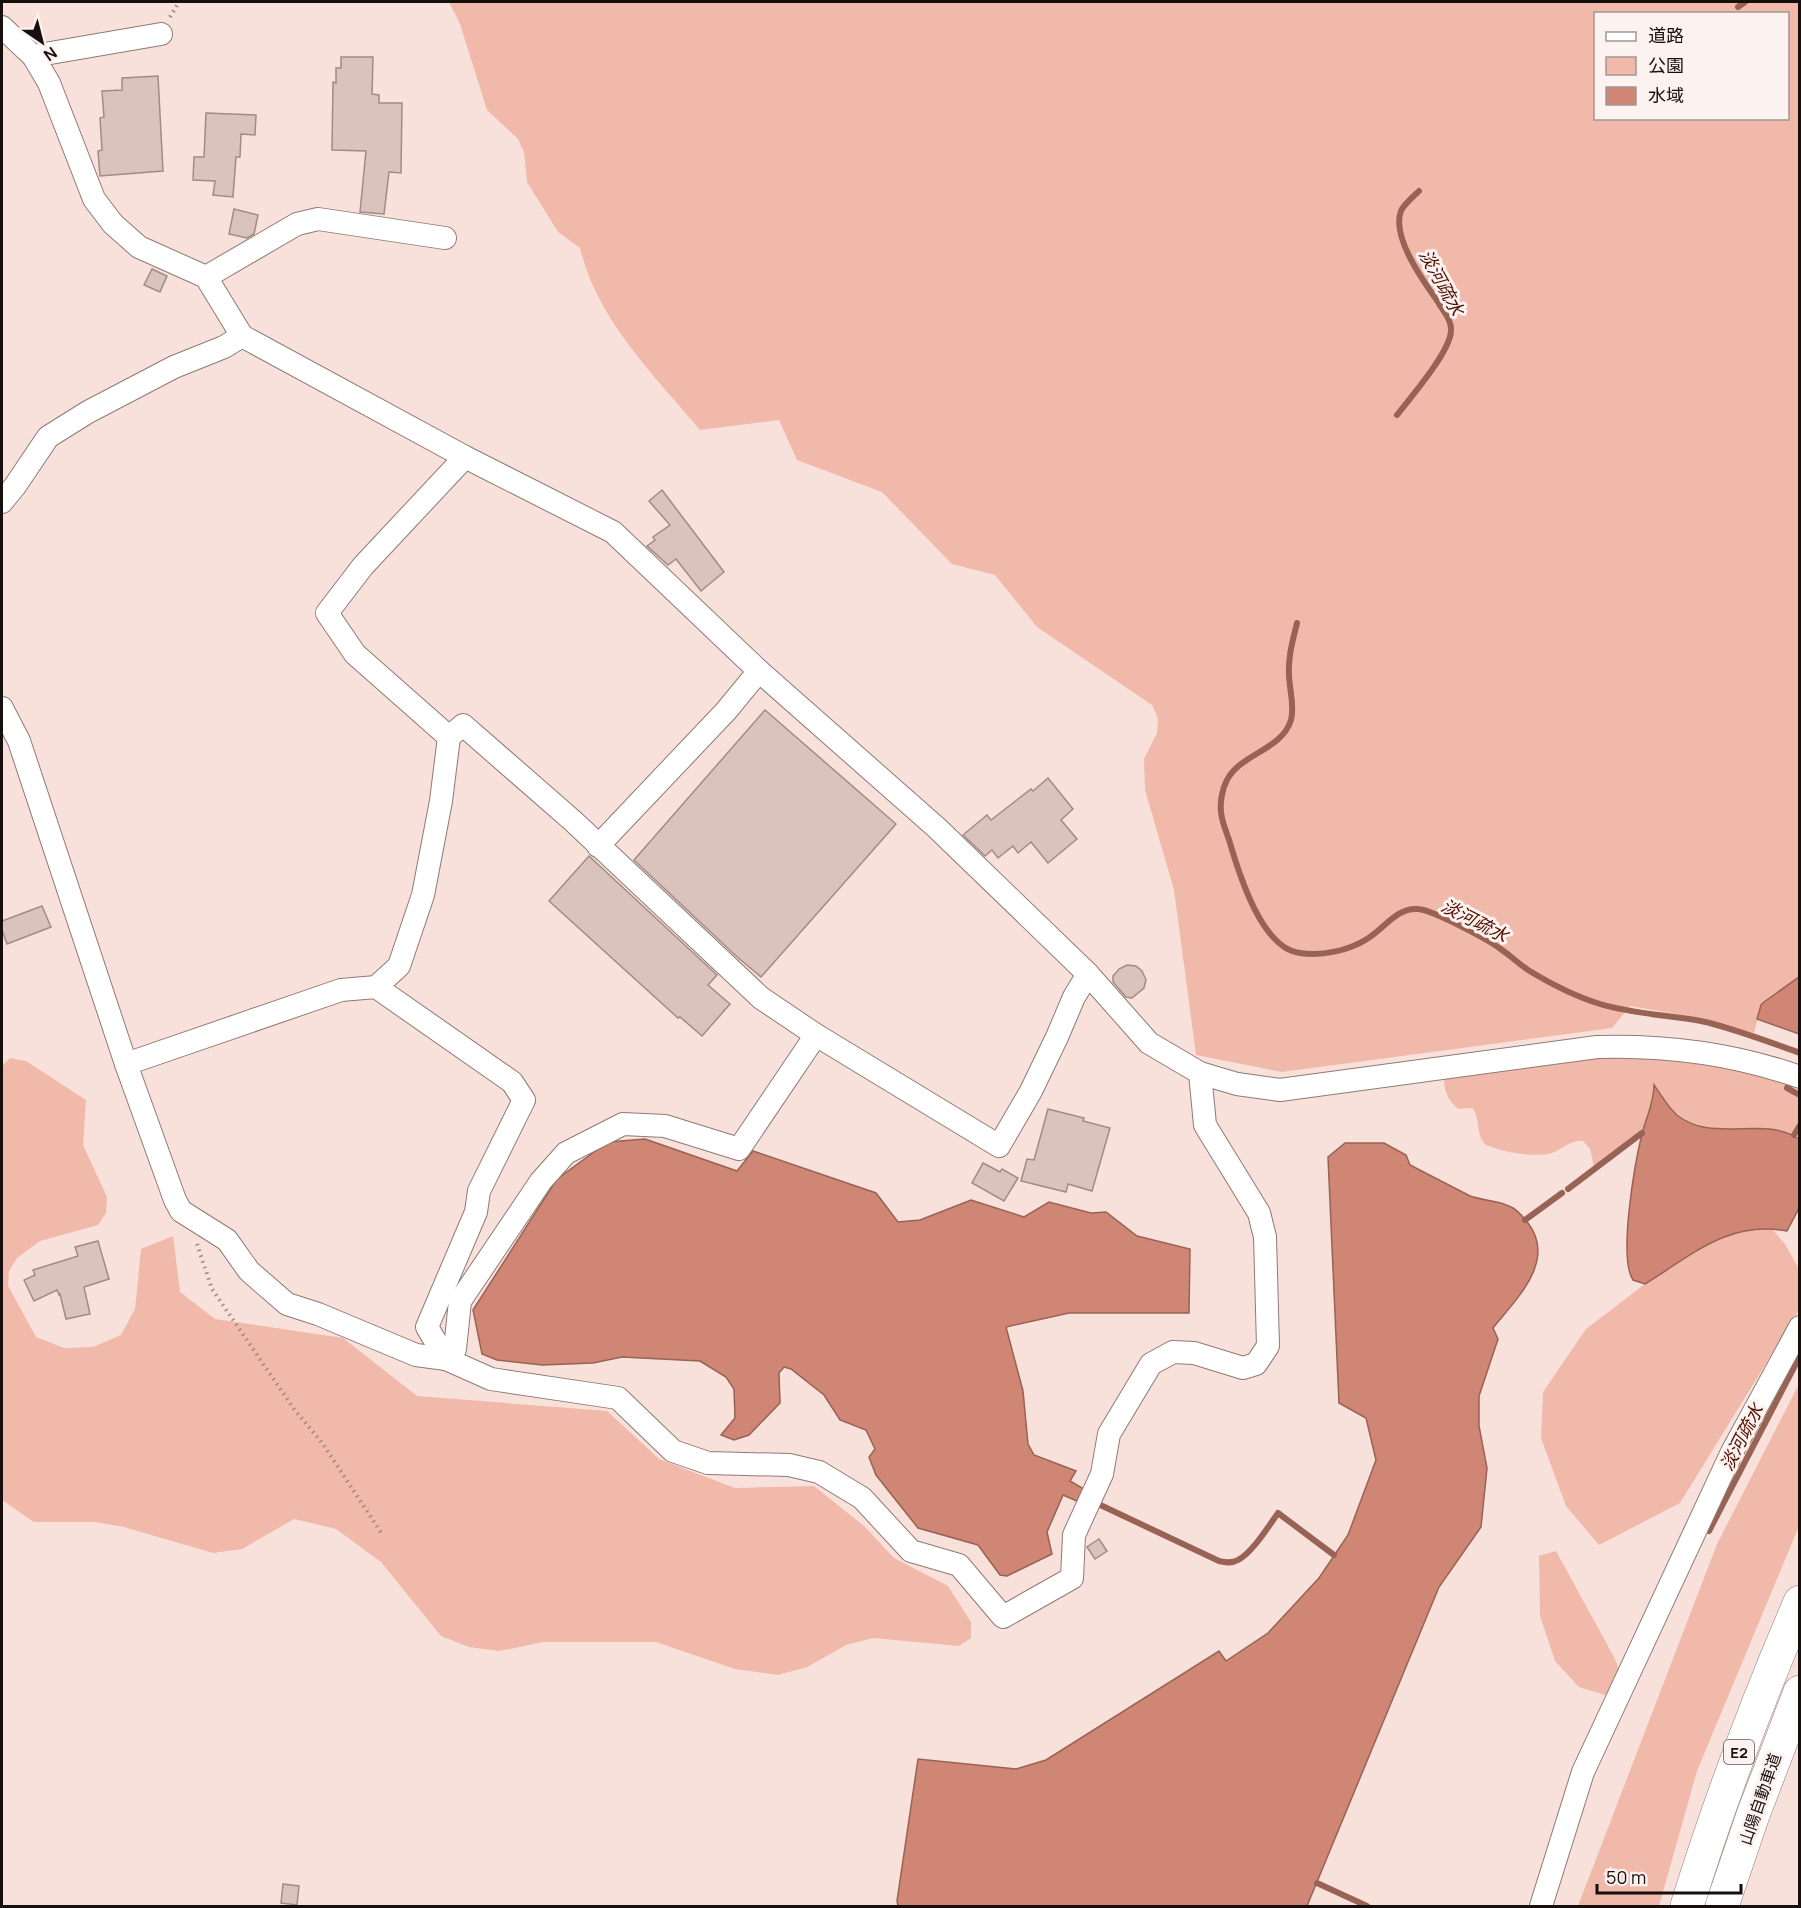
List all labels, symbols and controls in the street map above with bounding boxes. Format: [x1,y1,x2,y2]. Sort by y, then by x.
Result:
north arrow [12,12,72,72]
legend [1594,12,1789,120]
text: 道路 [1648,23,1684,47]
text: N [40,42,62,67]
text: 公園 [1648,53,1684,77]
text: 水域 [1648,83,1684,107]
water label: 淡河疏水 [1414,245,1471,321]
water label: 淡河疏水 [1437,893,1514,948]
water label: 淡河疏水 [1714,1398,1769,1475]
road number: E2 [1724,1740,1754,1764]
street label: 山陽自動車道 [1734,1750,1786,1848]
scale bar [1597,1857,1741,1895]
text: 50 m [1606,1865,1646,1889]

